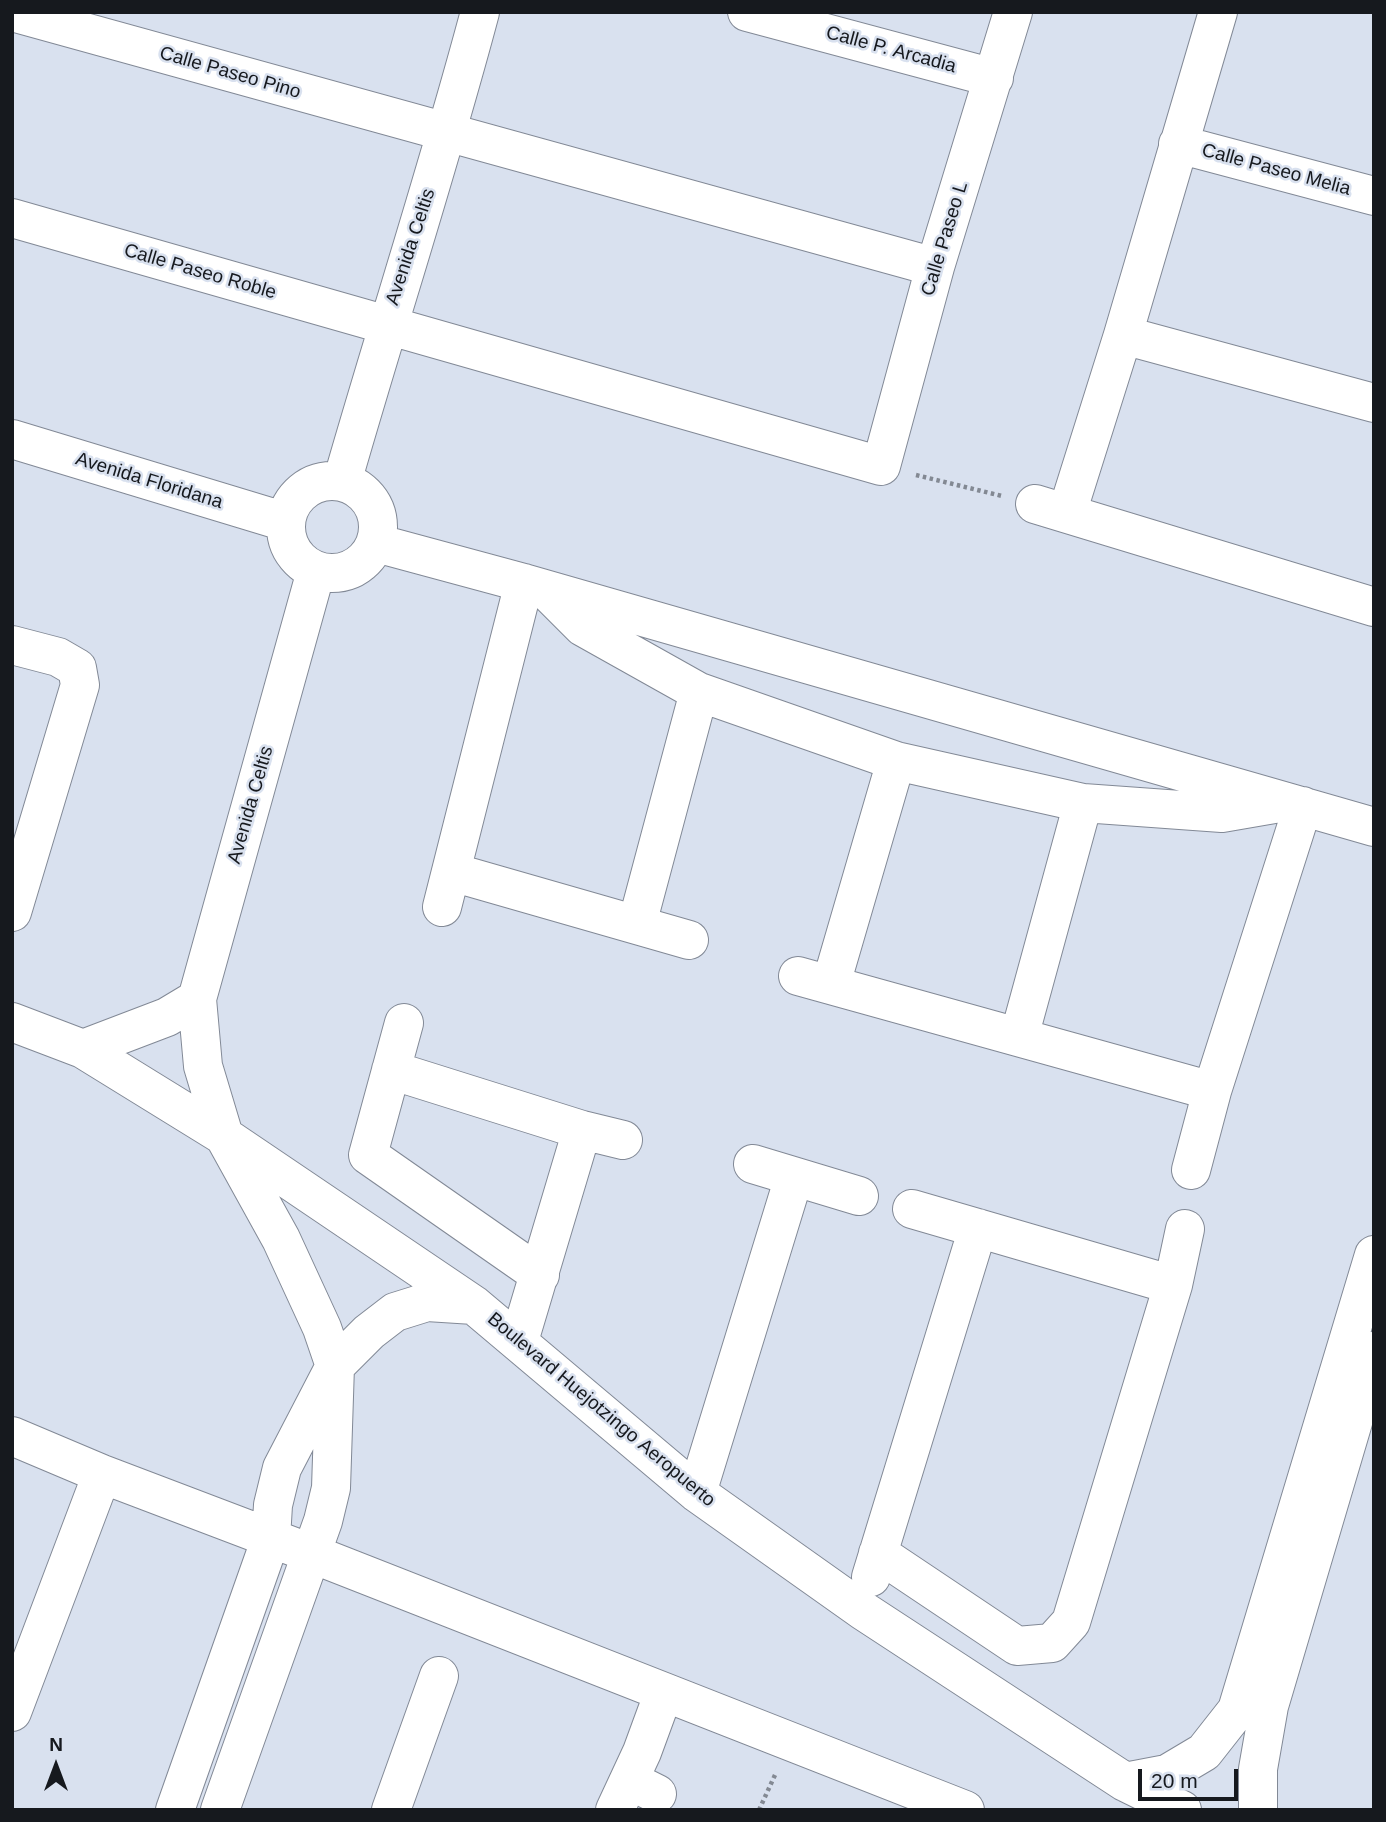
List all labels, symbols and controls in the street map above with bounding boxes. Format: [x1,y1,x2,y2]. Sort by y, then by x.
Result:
street label: Calle P. Arcadia [823,22,959,78]
street label: Calle Paseo Pino [157,42,303,104]
street label: Calle Paseo Melia [1199,139,1353,201]
street label: Calle Paseo L [917,179,973,299]
street label: Avenida Celtis [381,186,441,308]
street label: Calle Paseo Roble [121,239,279,305]
street label: Avenida Floridana [73,448,225,514]
street label: Avenida Celtis [223,744,279,866]
street label: Boulevard Huejotzingo Aeropuerto [482,1308,720,1512]
north arrow [21,1731,91,1801]
text: N [49,1734,63,1755]
scale bar [1141,1756,1241,1800]
text: 20 m [1151,1769,1198,1792]

